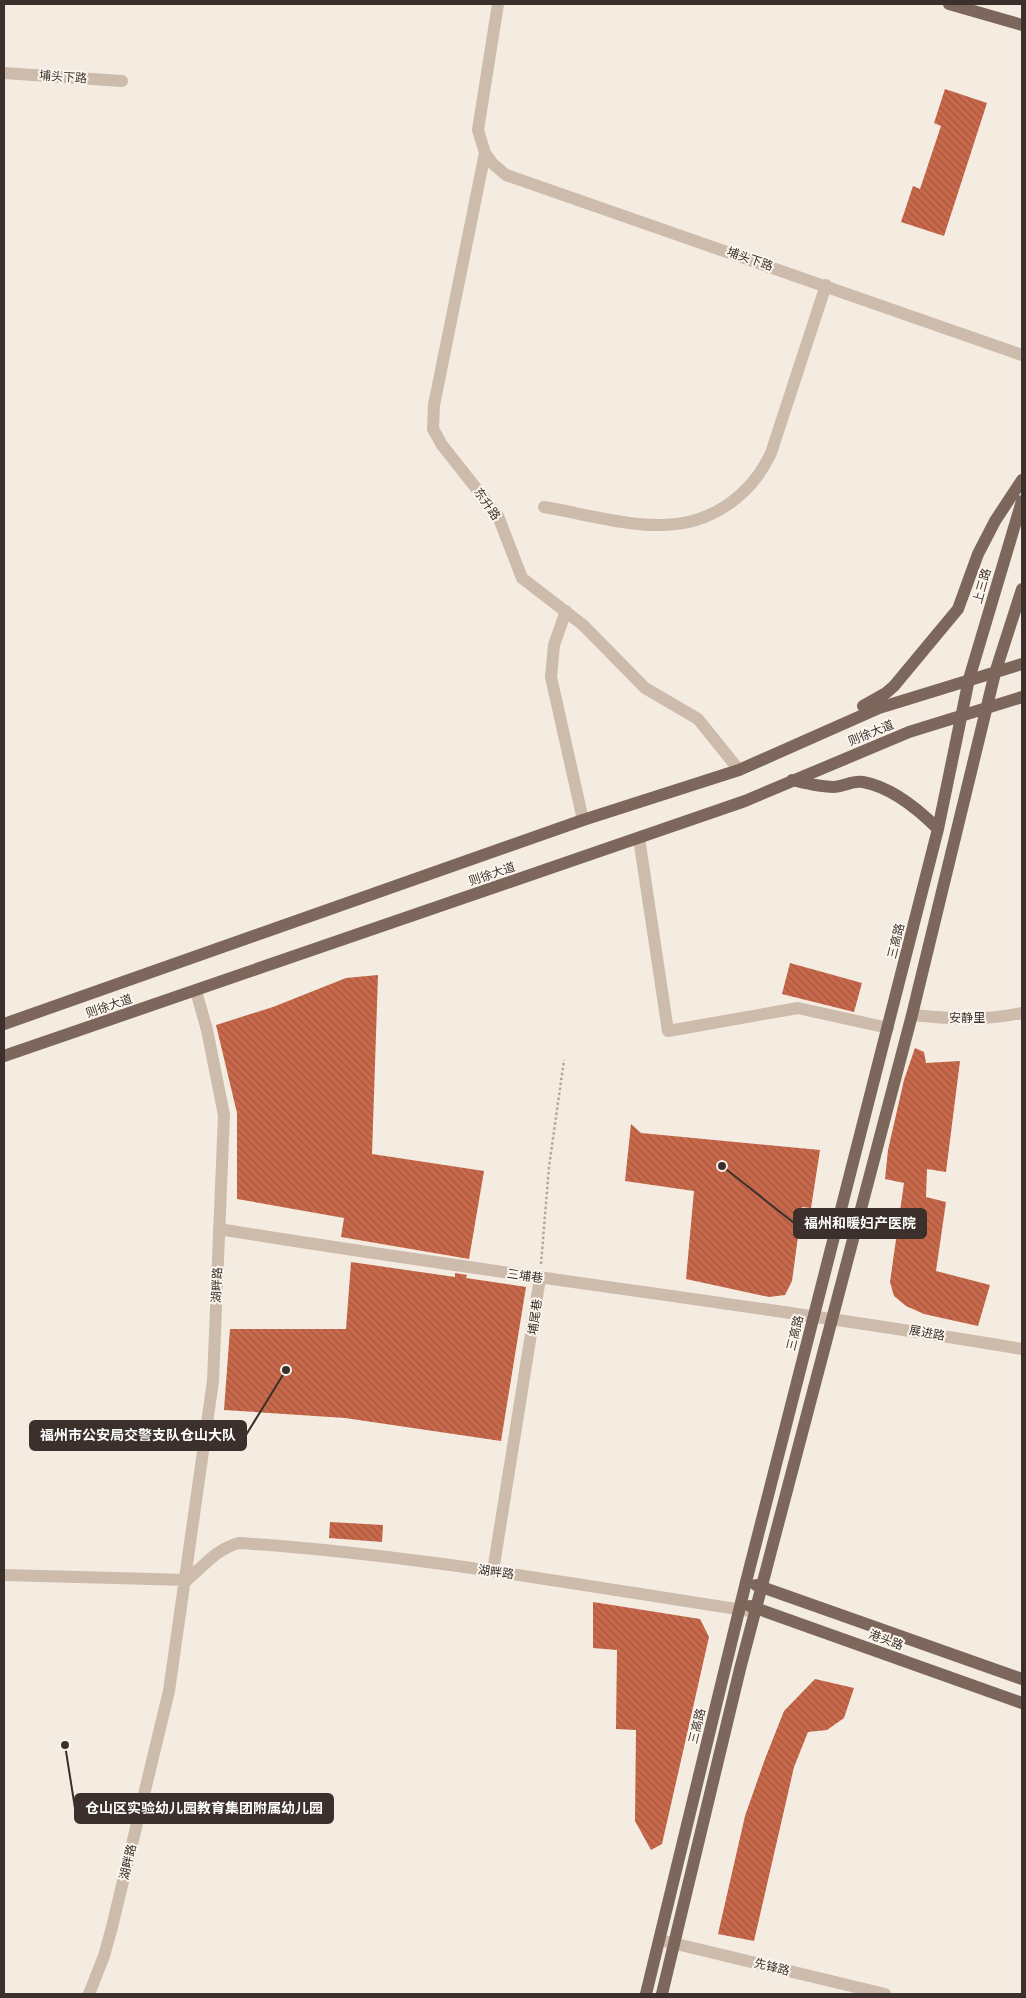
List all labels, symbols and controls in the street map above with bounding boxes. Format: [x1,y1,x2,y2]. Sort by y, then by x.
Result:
street label: 埔头下路 [39,68,87,86]
street label: 埔头下路 [725,245,775,273]
street label: 东升路 [471,485,503,523]
street label: 上三路 [970,567,994,605]
street label: 则徐大道 [846,718,896,748]
street label: 则徐大道 [467,860,517,888]
street label: 三高路 [885,922,907,960]
street label: 则徐大道 [84,992,134,1020]
street label: 安静里 [949,1011,985,1025]
callout: 福州和暖妇产医院 [794,1209,926,1238]
text: 福州和暖妇产医院 [804,1215,916,1232]
street label: 湖畔路 [209,1267,225,1303]
street label: 三埔巷 [506,1267,544,1285]
street label: 埔尾巷 [526,1298,544,1336]
street label: 三高路 [784,1314,806,1352]
street label: 展进路 [908,1323,946,1343]
callout: 福州市公安局交警支队仓山大队 [30,1421,246,1450]
text: 福州市公安局交警支队仓山大队 [40,1427,236,1444]
street label: 湖畔路 [477,1563,515,1581]
street label: 港头路 [867,1627,905,1653]
street label: 三高路 [686,1707,708,1745]
callout: 仓山区实验幼儿园教育集团附属幼儿园 [75,1794,333,1823]
text: 仓山区实验幼儿园教育集团附属幼儿园 [85,1800,323,1817]
street label: 湖畔路 [117,1843,139,1881]
street label: 先锋路 [753,1956,791,1978]

